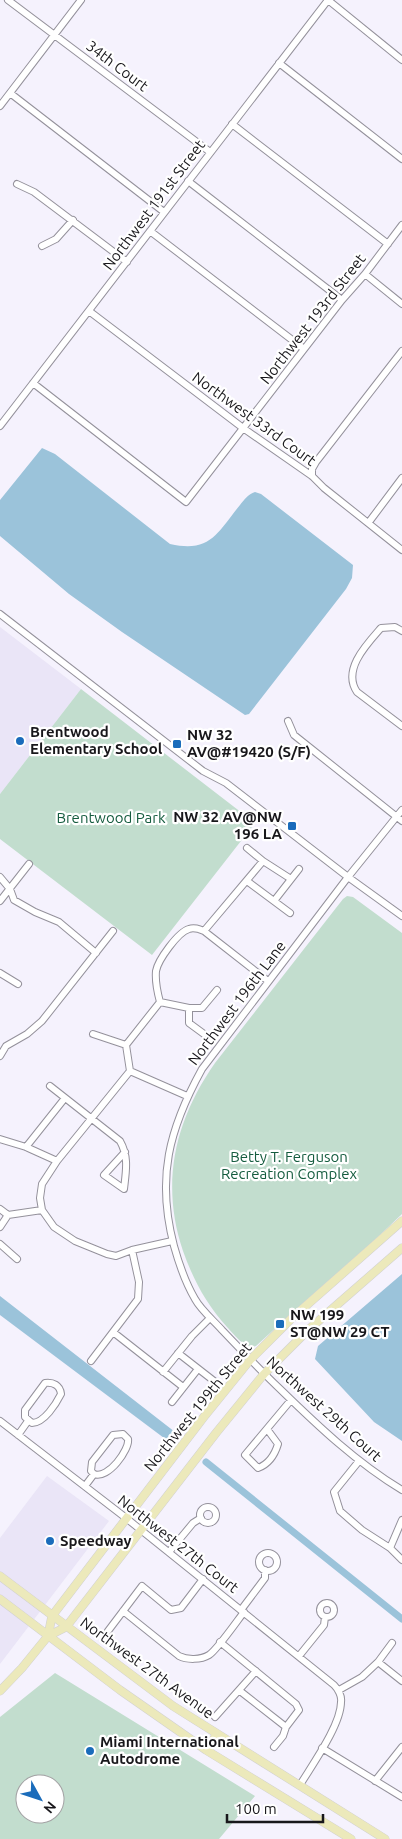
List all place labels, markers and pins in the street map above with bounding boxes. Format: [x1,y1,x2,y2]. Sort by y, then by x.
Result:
place label: Brentwood Elementary School [30,723,163,757]
place label: NW 32 AV@#19420 (S/F) [187,726,311,760]
marker: Brentwood Elementary School [14,735,26,747]
marker: NW 32 AV@#19420 (S/F) [171,738,183,750]
place label: NW 32 AV@NW 196 LA [173,808,282,842]
marker: NW 32 AV@NW 196 LA [286,820,298,832]
place label: NW 199 ST@NW 29 CT [290,1306,389,1340]
marker: NW 199 ST@NW 29 CT [274,1318,286,1330]
place label: Speedway [60,1532,131,1549]
marker: Speedway [44,1535,56,1547]
place label: Miami International Autodrome [100,1733,239,1767]
marker: Miami International Autodrome [84,1745,96,1757]

